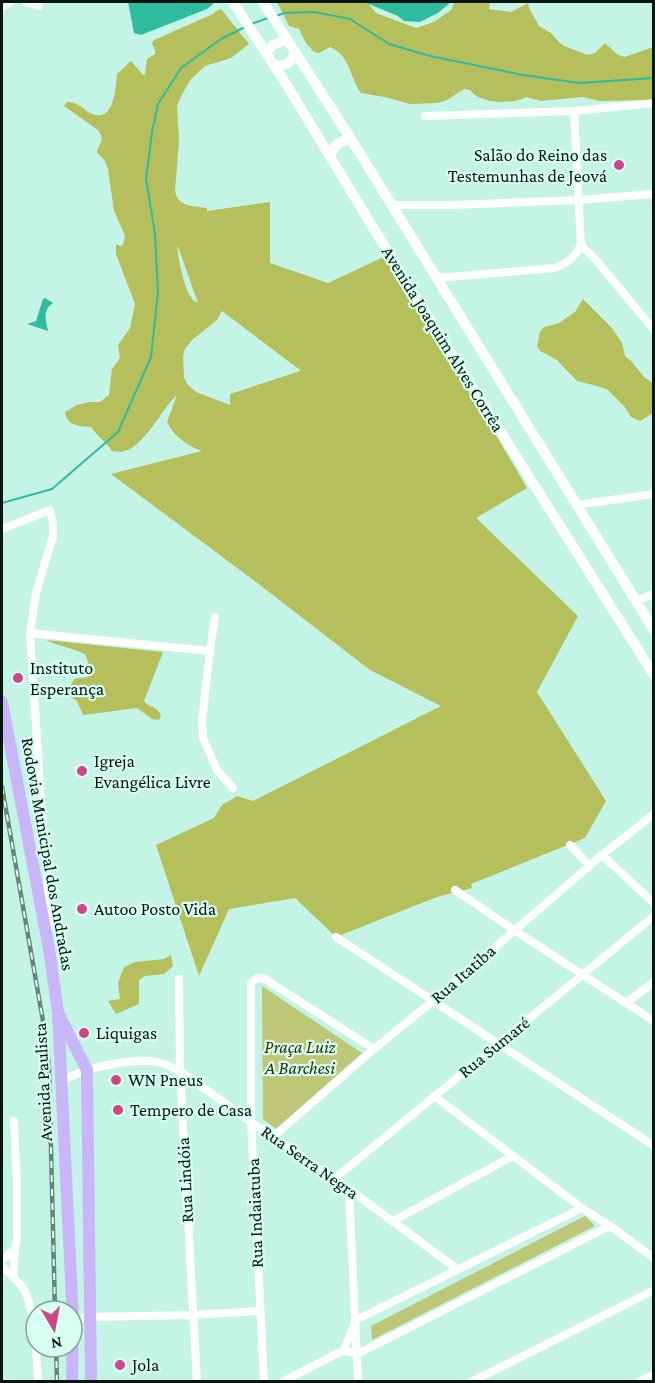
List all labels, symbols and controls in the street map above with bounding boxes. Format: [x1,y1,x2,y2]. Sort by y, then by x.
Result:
place label: Salão do Reino das Testemunhas de Jeová [448,145,607,186]
marker: Salão do Reino das Testemunhas de Jeová [612,158,626,172]
street label: Avenida Joaquim Alves Corrêa [378,243,508,435]
place label: Instituto Esperança [30,658,104,699]
marker: Instituto Esperança [11,671,25,685]
street label: Rodovia Municipal dos Andradas [18,736,78,972]
place label: Igreja Evangélica Livre [94,751,211,792]
marker: Igreja Evangélica Livre [75,764,89,778]
place label: Autoo Posto Vida [94,899,216,919]
marker: Autoo Posto Vida [75,902,89,916]
street label: Rua Itatiba [427,941,499,1007]
street label: Rua Sumaré [454,1012,534,1082]
street label: Avenida Paulista [30,1022,56,1142]
place label: Liquigas [96,1023,157,1043]
marker: Liquigas [77,1026,91,1040]
park label: Praça Luiz A Barchesi [264,1037,336,1078]
place label: WN Pneus [128,1070,203,1090]
marker: WN Pneus [109,1073,123,1087]
place label: Tempero de Casa [130,1100,252,1120]
marker: Tempero de Casa [111,1103,125,1117]
street label: Rua Serra Negra [257,1121,363,1203]
street label: Rua Lindóia [173,1137,197,1223]
street label: Rua Indaiatuba [243,1158,267,1268]
north arrow [24,1299,84,1359]
text: N [50,1334,63,1353]
place label: Jola [130,1355,159,1375]
marker: Jola [113,1358,127,1372]

